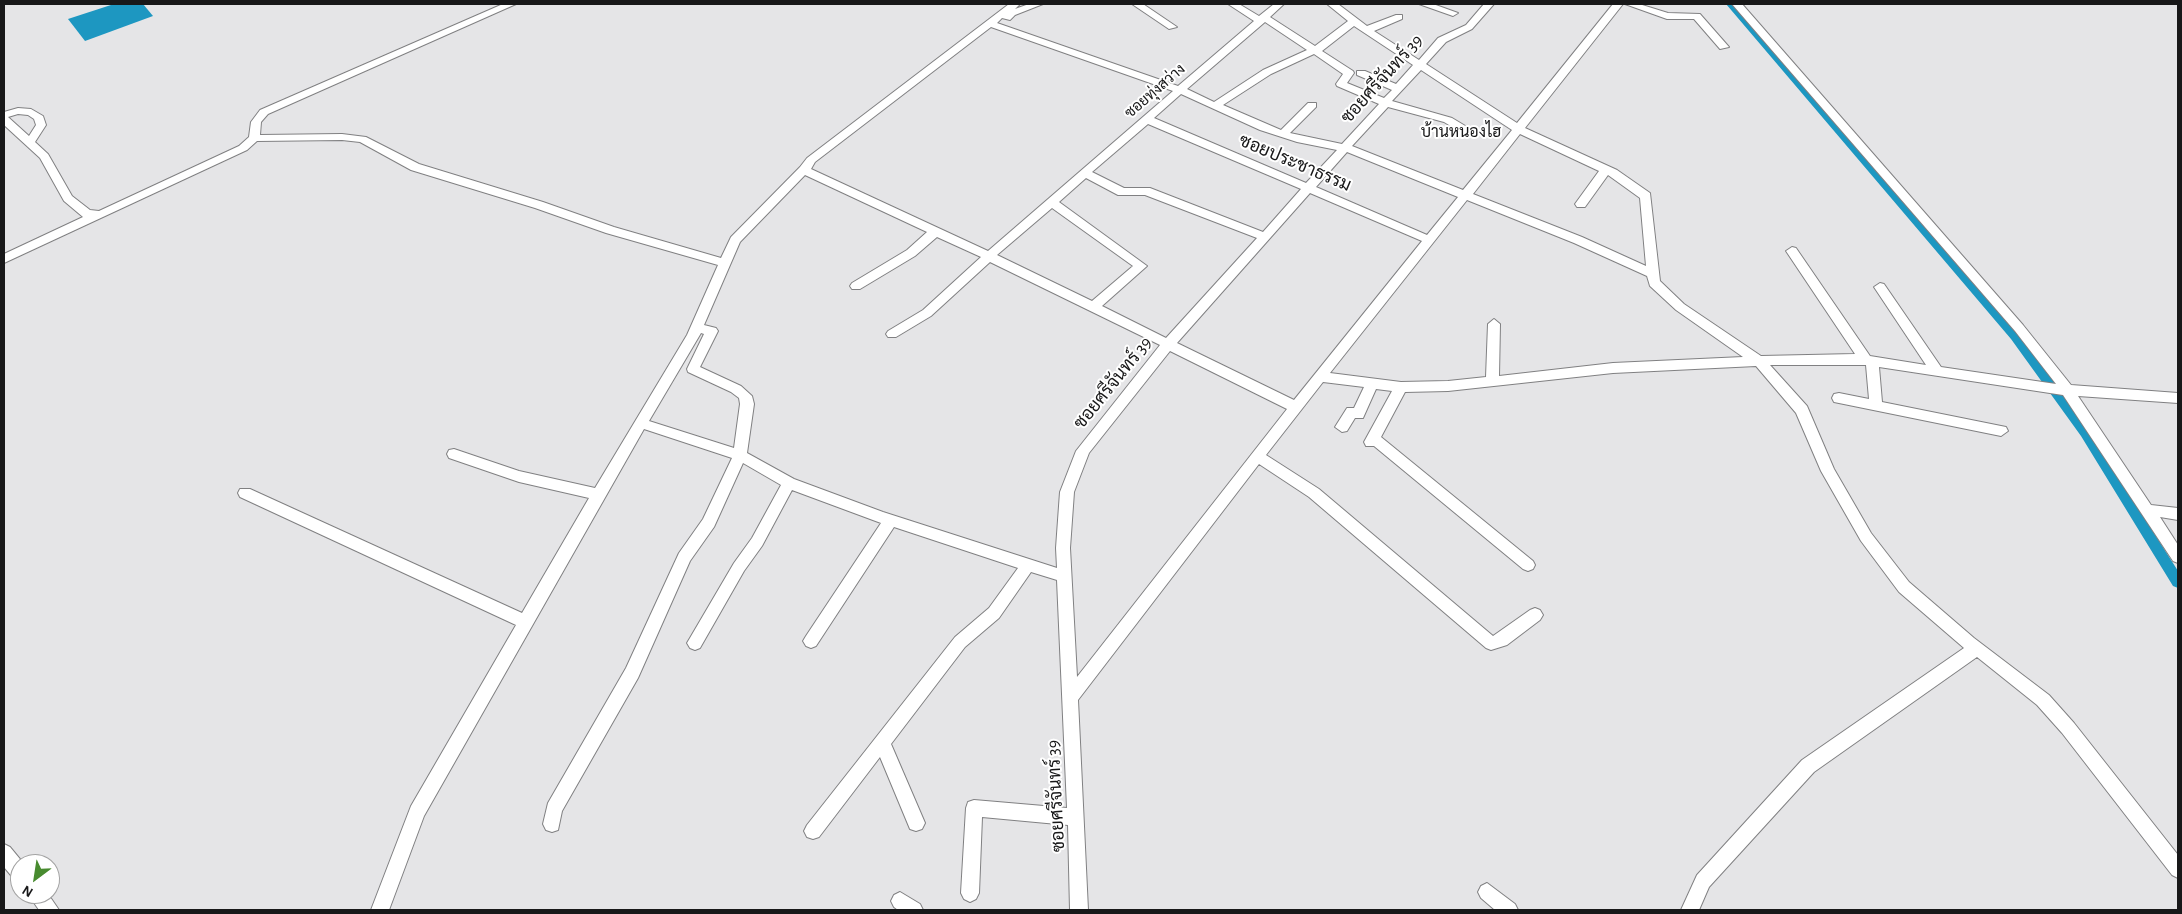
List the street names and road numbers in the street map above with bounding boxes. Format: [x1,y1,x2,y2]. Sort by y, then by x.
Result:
street label: ซอยศรีจันทร์ 39 [1336,30,1428,128]
street label: ซอยทุ่งสว่าง [1121,60,1189,122]
street label: ซอยประชาธรรม [1236,130,1354,196]
street label: ซอยศรีจันทร์ 39 [1069,333,1157,433]
street label: ซอยศรีจันทร์ 39 [1042,739,1070,853]

